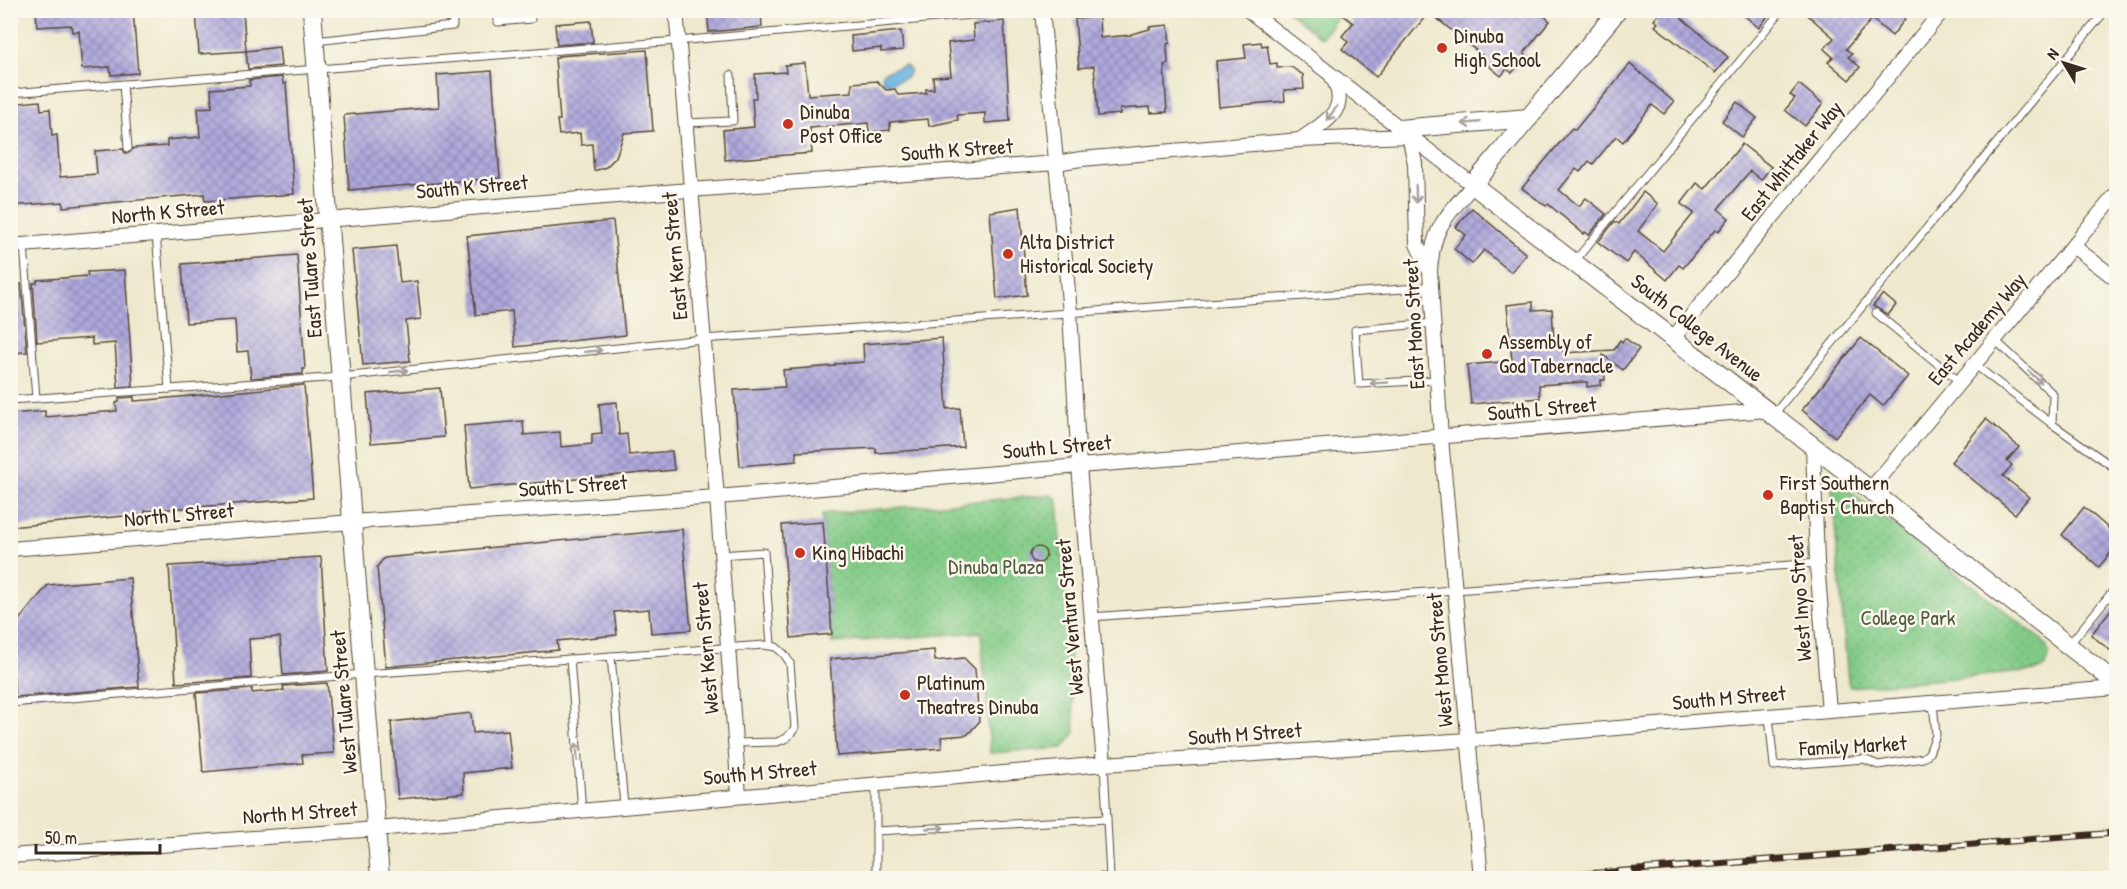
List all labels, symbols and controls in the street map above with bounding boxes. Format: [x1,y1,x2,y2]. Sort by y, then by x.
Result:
place label: Dinuba High School [1454,21,1541,74]
north arrow [2034,33,2094,93]
marker: Dinuba High School [1435,41,1449,55]
text: N [2041,43,2064,64]
street label: East Whittaker Way [1734,94,1849,227]
place label: Dinuba Post Office [800,97,883,150]
one-way arrow [1326,105,1339,121]
marker: Dinuba Post Office [781,117,795,131]
one-way arrow [1461,118,1481,129]
street label: South K Street [900,131,1015,168]
street label: South K Street [415,167,530,206]
one-way arrow [1410,183,1421,203]
street label: East Kern Street [654,190,695,321]
street label: North K Street [110,192,226,231]
street label: East Tulare Street [290,196,329,339]
place label: Alta District Historical Society [1020,227,1153,280]
marker: Alta District Historical Society [1001,247,1015,261]
street label: East Mono Street [1396,257,1431,390]
street label: East Academy Way [1921,266,2032,391]
street label: South College Avenue [1625,267,1769,388]
place label: Assembly of God Tabernacle [1499,327,1614,380]
one-way arrow [582,345,602,356]
marker: Assembly of God Tabernacle [1480,347,1494,361]
one-way arrow [388,365,408,376]
one-way arrow [2027,370,2042,384]
one-way arrow [1369,378,1389,389]
street label: South L Street [1486,389,1598,428]
street label: South L Street [1001,427,1113,466]
street label: South L Street [518,467,629,504]
place label: First Southern Baptist Church [1779,468,1894,521]
marker: First Southern Baptist Church [1761,488,1775,502]
street label: North L Street [123,495,236,534]
street label: West Inyo Street [1781,533,1818,662]
street label: West Ventura Street [1048,537,1091,696]
place label: King Hibachi [812,538,904,567]
marker: King Hibachi [793,546,807,560]
park label: Dinuba Plaza [948,552,1044,581]
street label: West Kern Street [685,580,726,715]
street label: West Mono Street [1419,591,1460,728]
park label: College Park [1860,603,1956,632]
street label: West Tulare Street [323,628,364,775]
place label: Platinum Theatres Dinuba [917,668,1038,721]
street label: South M Street [1671,678,1788,717]
marker: Platinum Theatres Dinuba [898,688,912,702]
street label: South M Street [1187,715,1303,752]
street label: Family Market [1798,728,1908,763]
one-way arrow [571,742,582,762]
street label: South M Street [702,753,819,792]
street label: North M Street [242,794,359,831]
scale bar [36,817,160,855]
one-way arrow [924,823,944,834]
text: 50 m [45,825,77,850]

